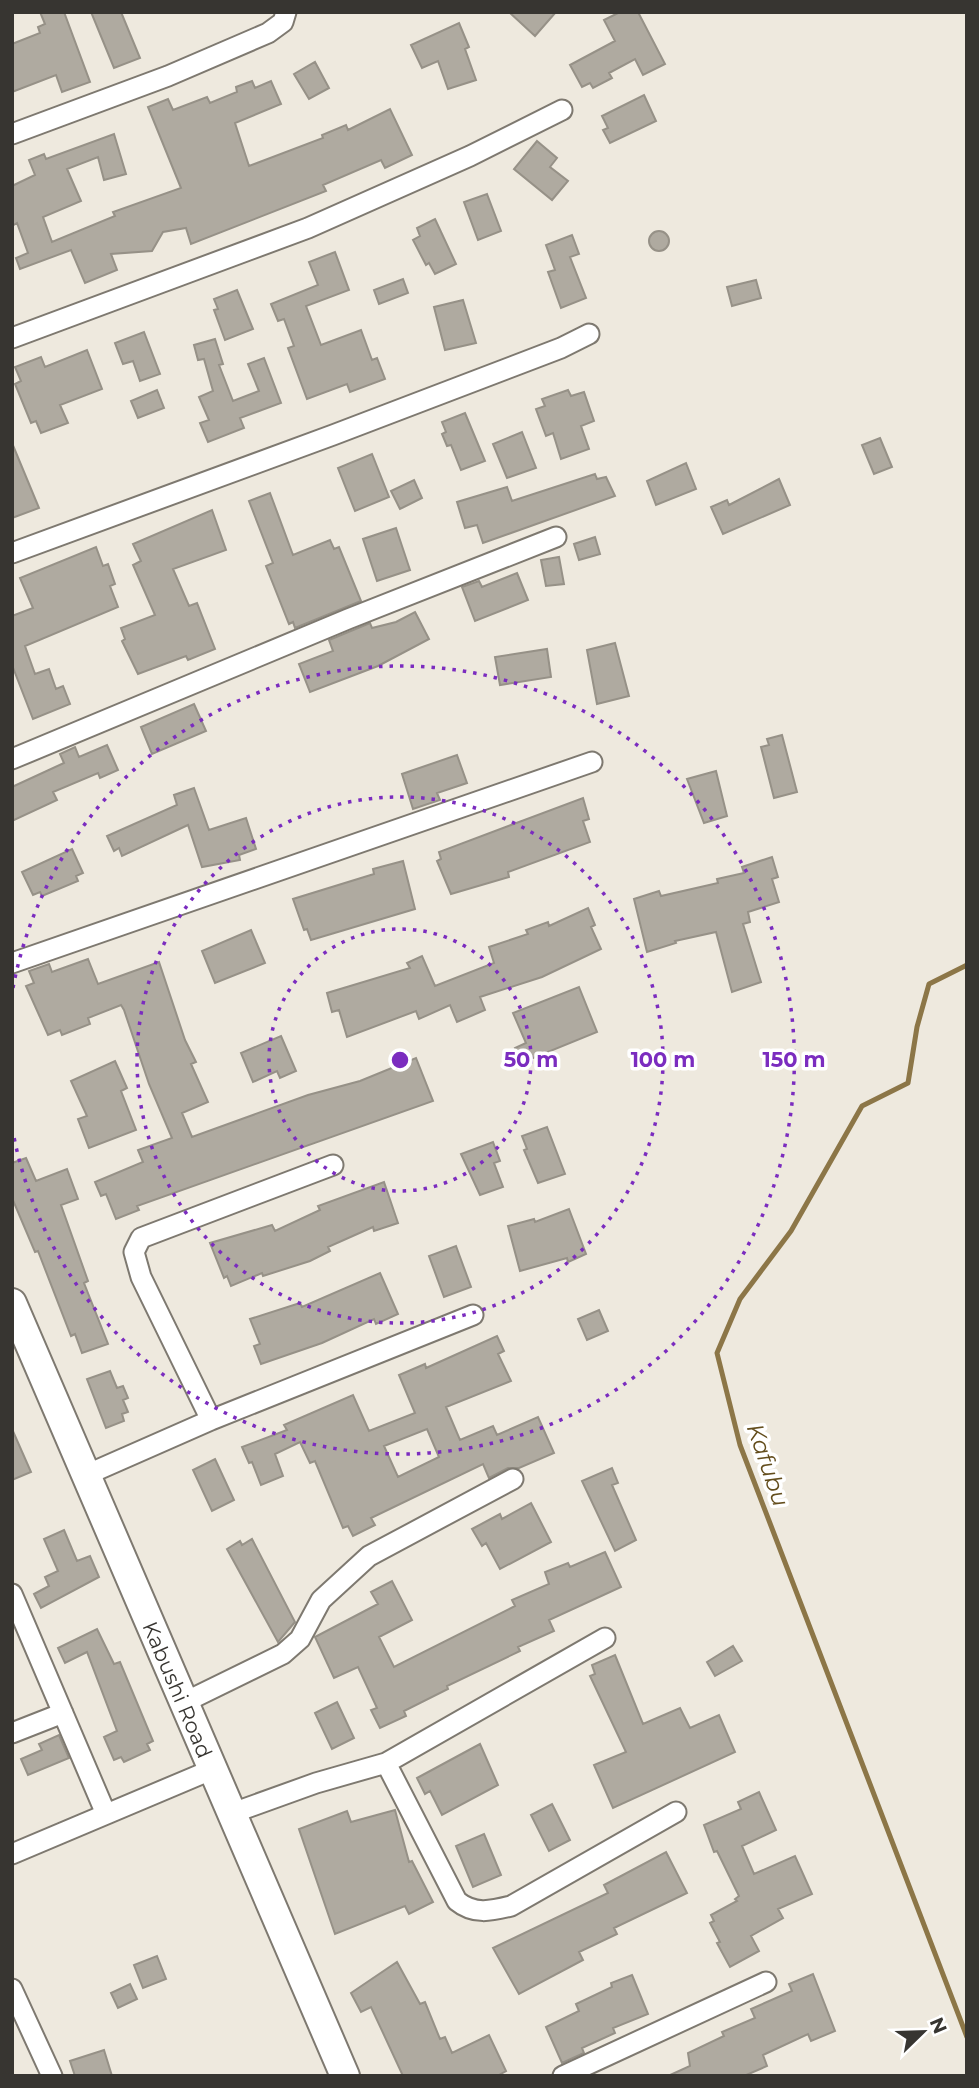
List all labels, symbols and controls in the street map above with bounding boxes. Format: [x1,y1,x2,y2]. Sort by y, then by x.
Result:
text: 50 m [504,1047,558,1072]
text: 100 m [631,1047,695,1072]
text: 150 m [763,1047,825,1072]
centre of rings [388,1048,412,1072]
water label: Kafubu [741,1420,795,1510]
street label: Kabushi Road [137,1618,217,1762]
north arrow [888,1997,958,2067]
text: N [925,2014,952,2037]

